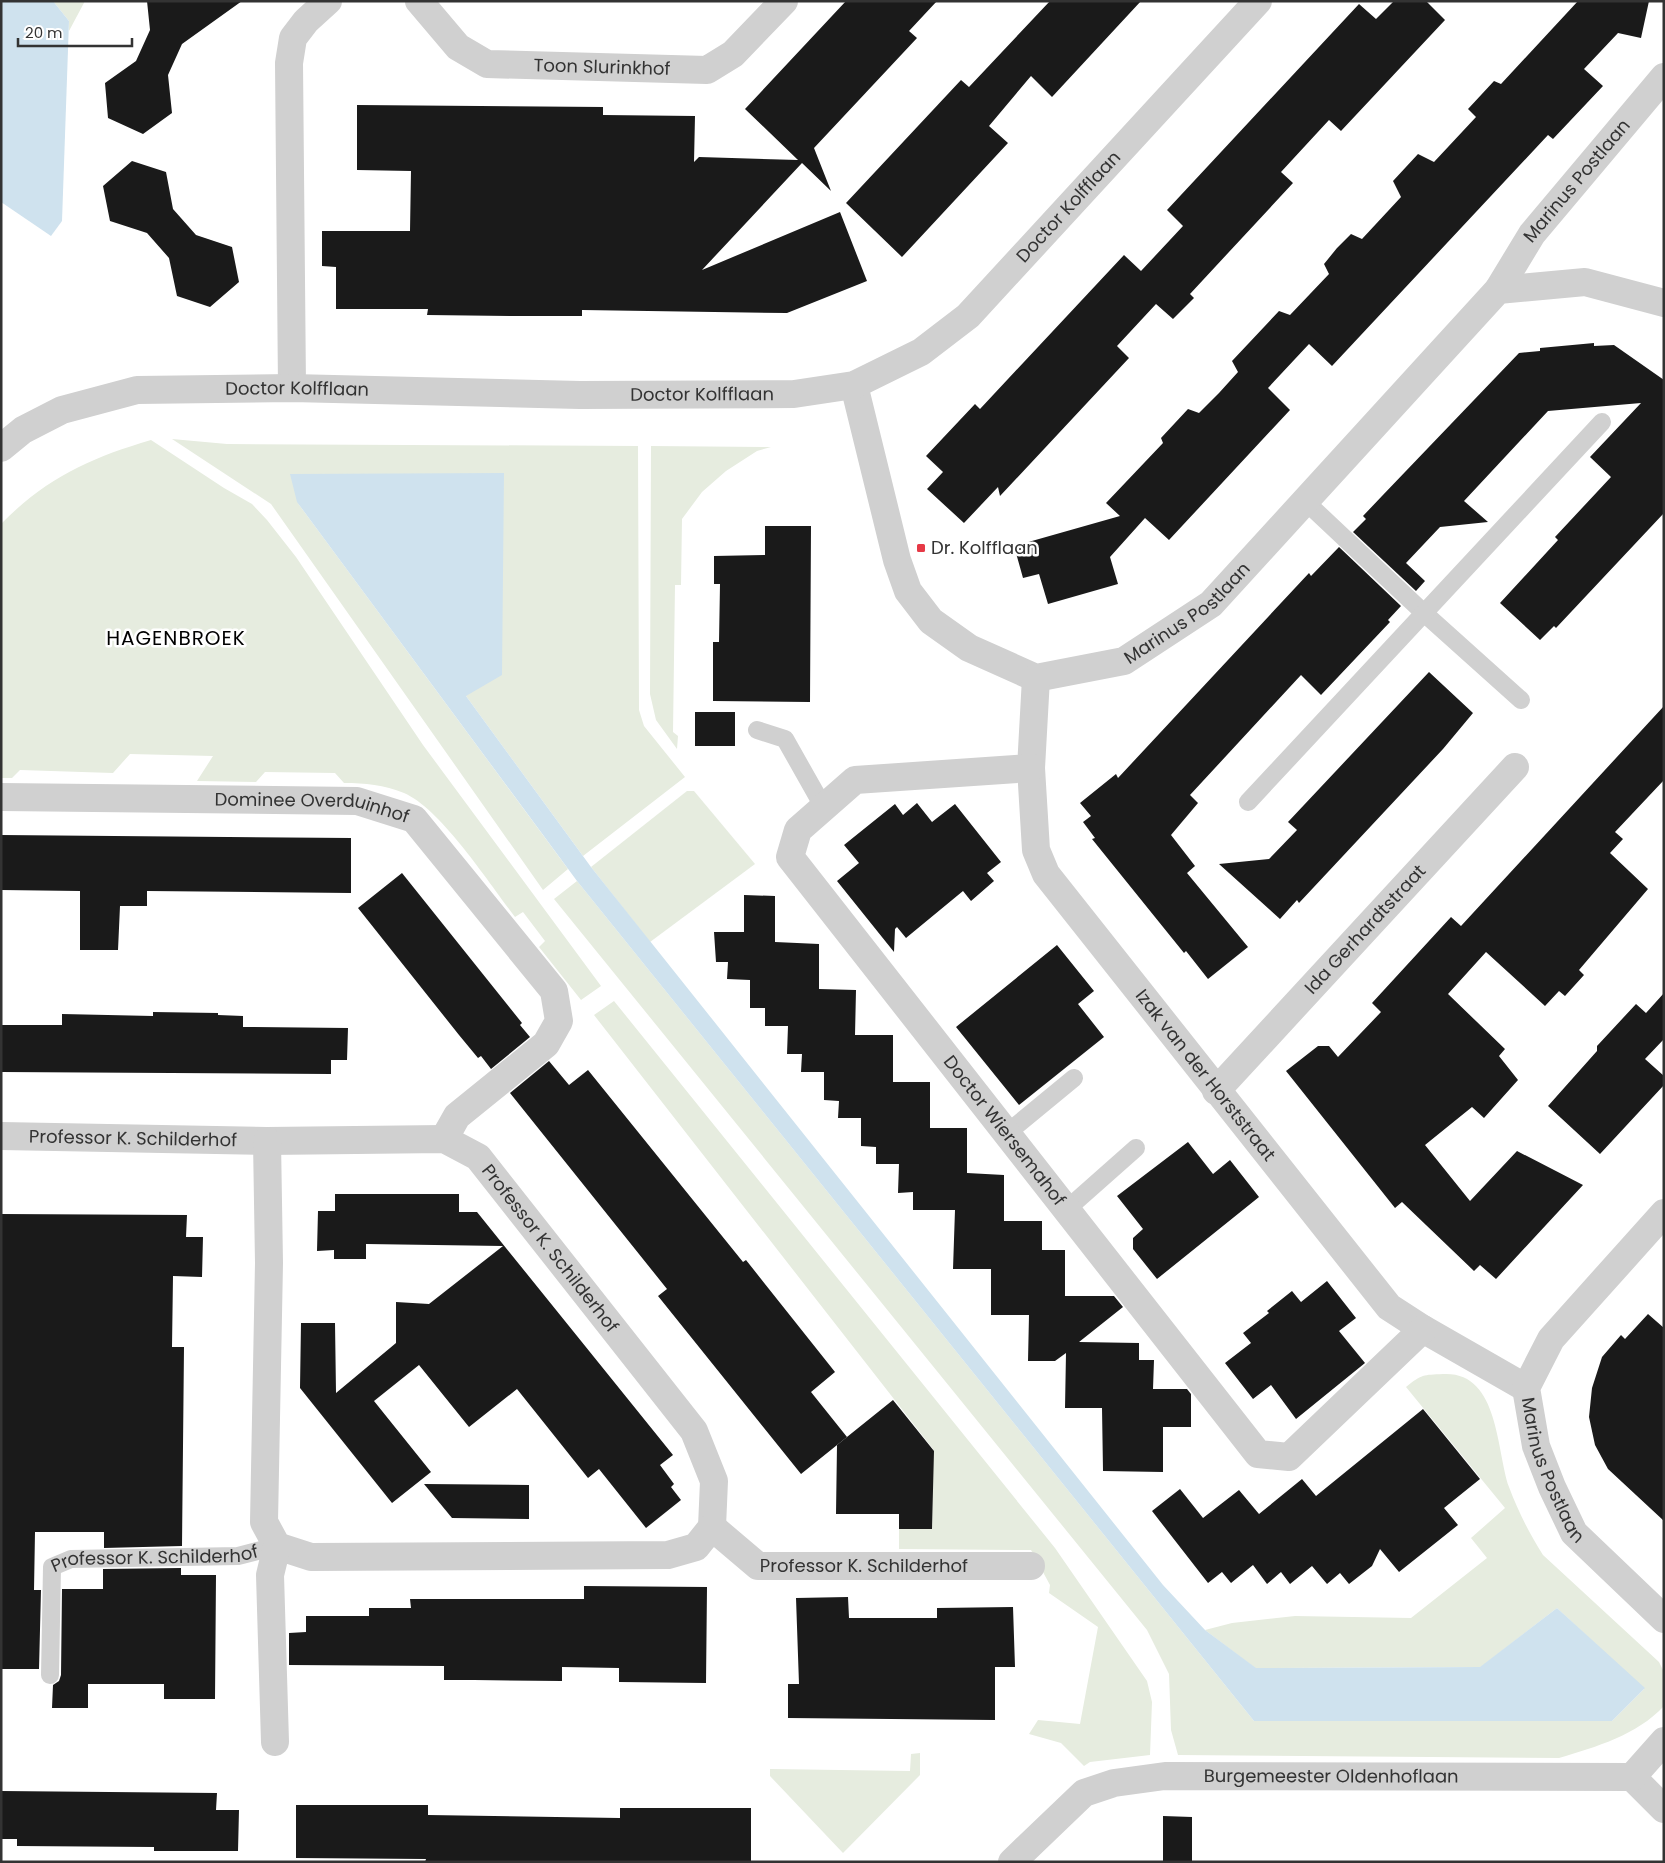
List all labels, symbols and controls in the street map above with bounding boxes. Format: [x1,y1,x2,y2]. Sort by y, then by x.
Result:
scale bar [18,15,131,47]
text: 20 m [25,22,63,43]
street label: Toon Slurinkhof [533,52,671,81]
street label: Marinus Postlaan [1517,113,1636,248]
street label: Doctor Kolfflaan [1010,145,1126,268]
street label: Doctor Kolfflaan [225,375,369,402]
street label: Doctor Kolfflaan [630,381,774,407]
place label: Dr. Kolfflaan [931,535,1038,560]
marker: Dr. Kolfflaan [915,542,927,554]
street label: Marinus Postlaan [1119,556,1255,670]
district label: HAGENBROEK [106,624,246,652]
street label: Dominee Overduinhof [214,786,413,829]
street label: Ida Gerhardtstraat [1299,859,1431,999]
street label: Izak van der Horststraat [1130,984,1282,1166]
street label: Doctor Wiersemahof [938,1050,1072,1211]
street label: Professor K. Schilderhof [29,1124,237,1152]
street label: Professor K. Schilderhof [476,1159,625,1338]
street label: Marinus Postlaan [1516,1395,1590,1549]
street label: Professor K. Schilderhof [47,1538,261,1578]
street label: Professor K. Schilderhof [760,1553,968,1578]
street label: Burgemeester Oldenhoflaan [1204,1763,1459,1789]

